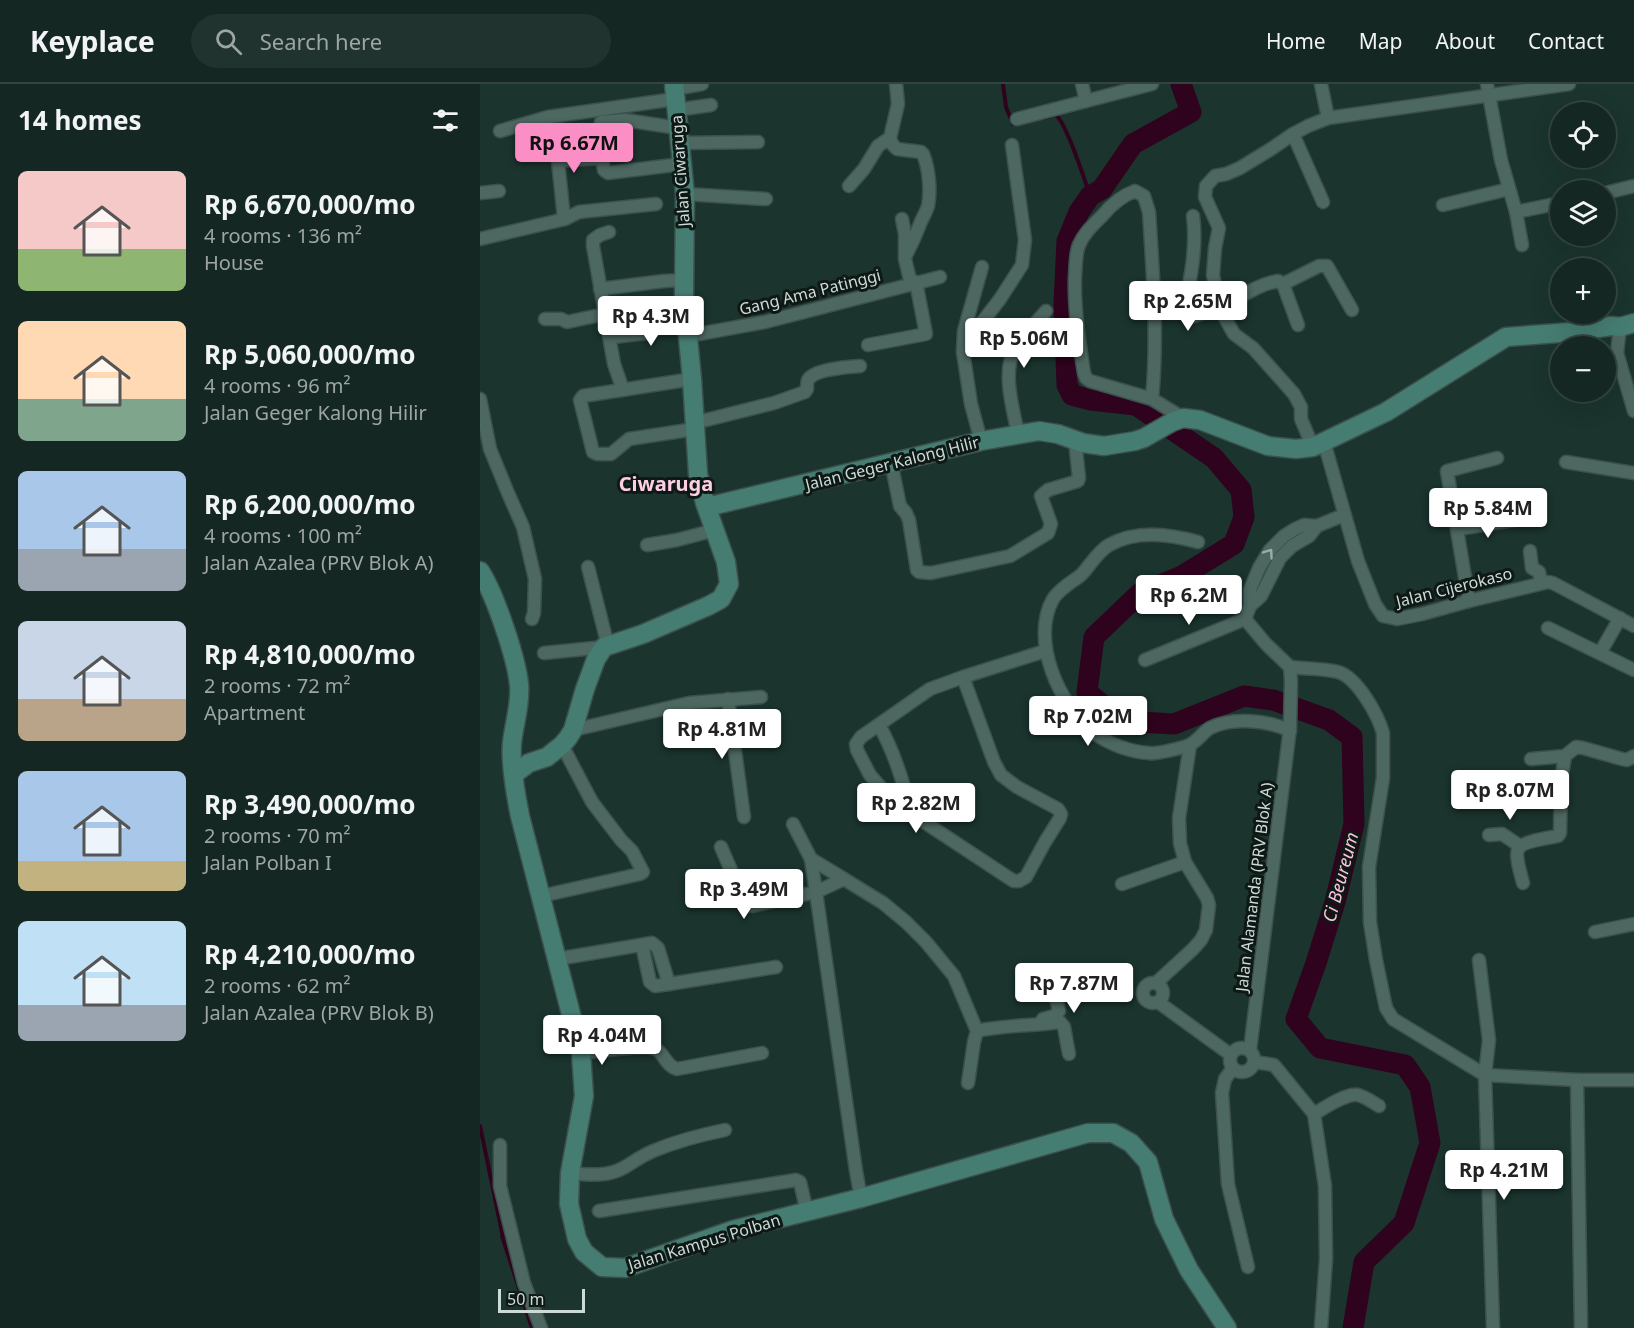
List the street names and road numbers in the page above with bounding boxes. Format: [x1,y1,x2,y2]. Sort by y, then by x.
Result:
street label: Jalan Ciwaruga [665,115,695,229]
street label: Gang Ama Patinggi [737,264,883,320]
street label: Jalan Geger Kalong Hilir [801,431,982,496]
street label: Jalan Cijerokaso [1392,562,1514,613]
street label: Jalan Alamanda (PRV Blok A) [1230,781,1278,995]
street label: Jalan Kampus Polban [623,1208,783,1276]

